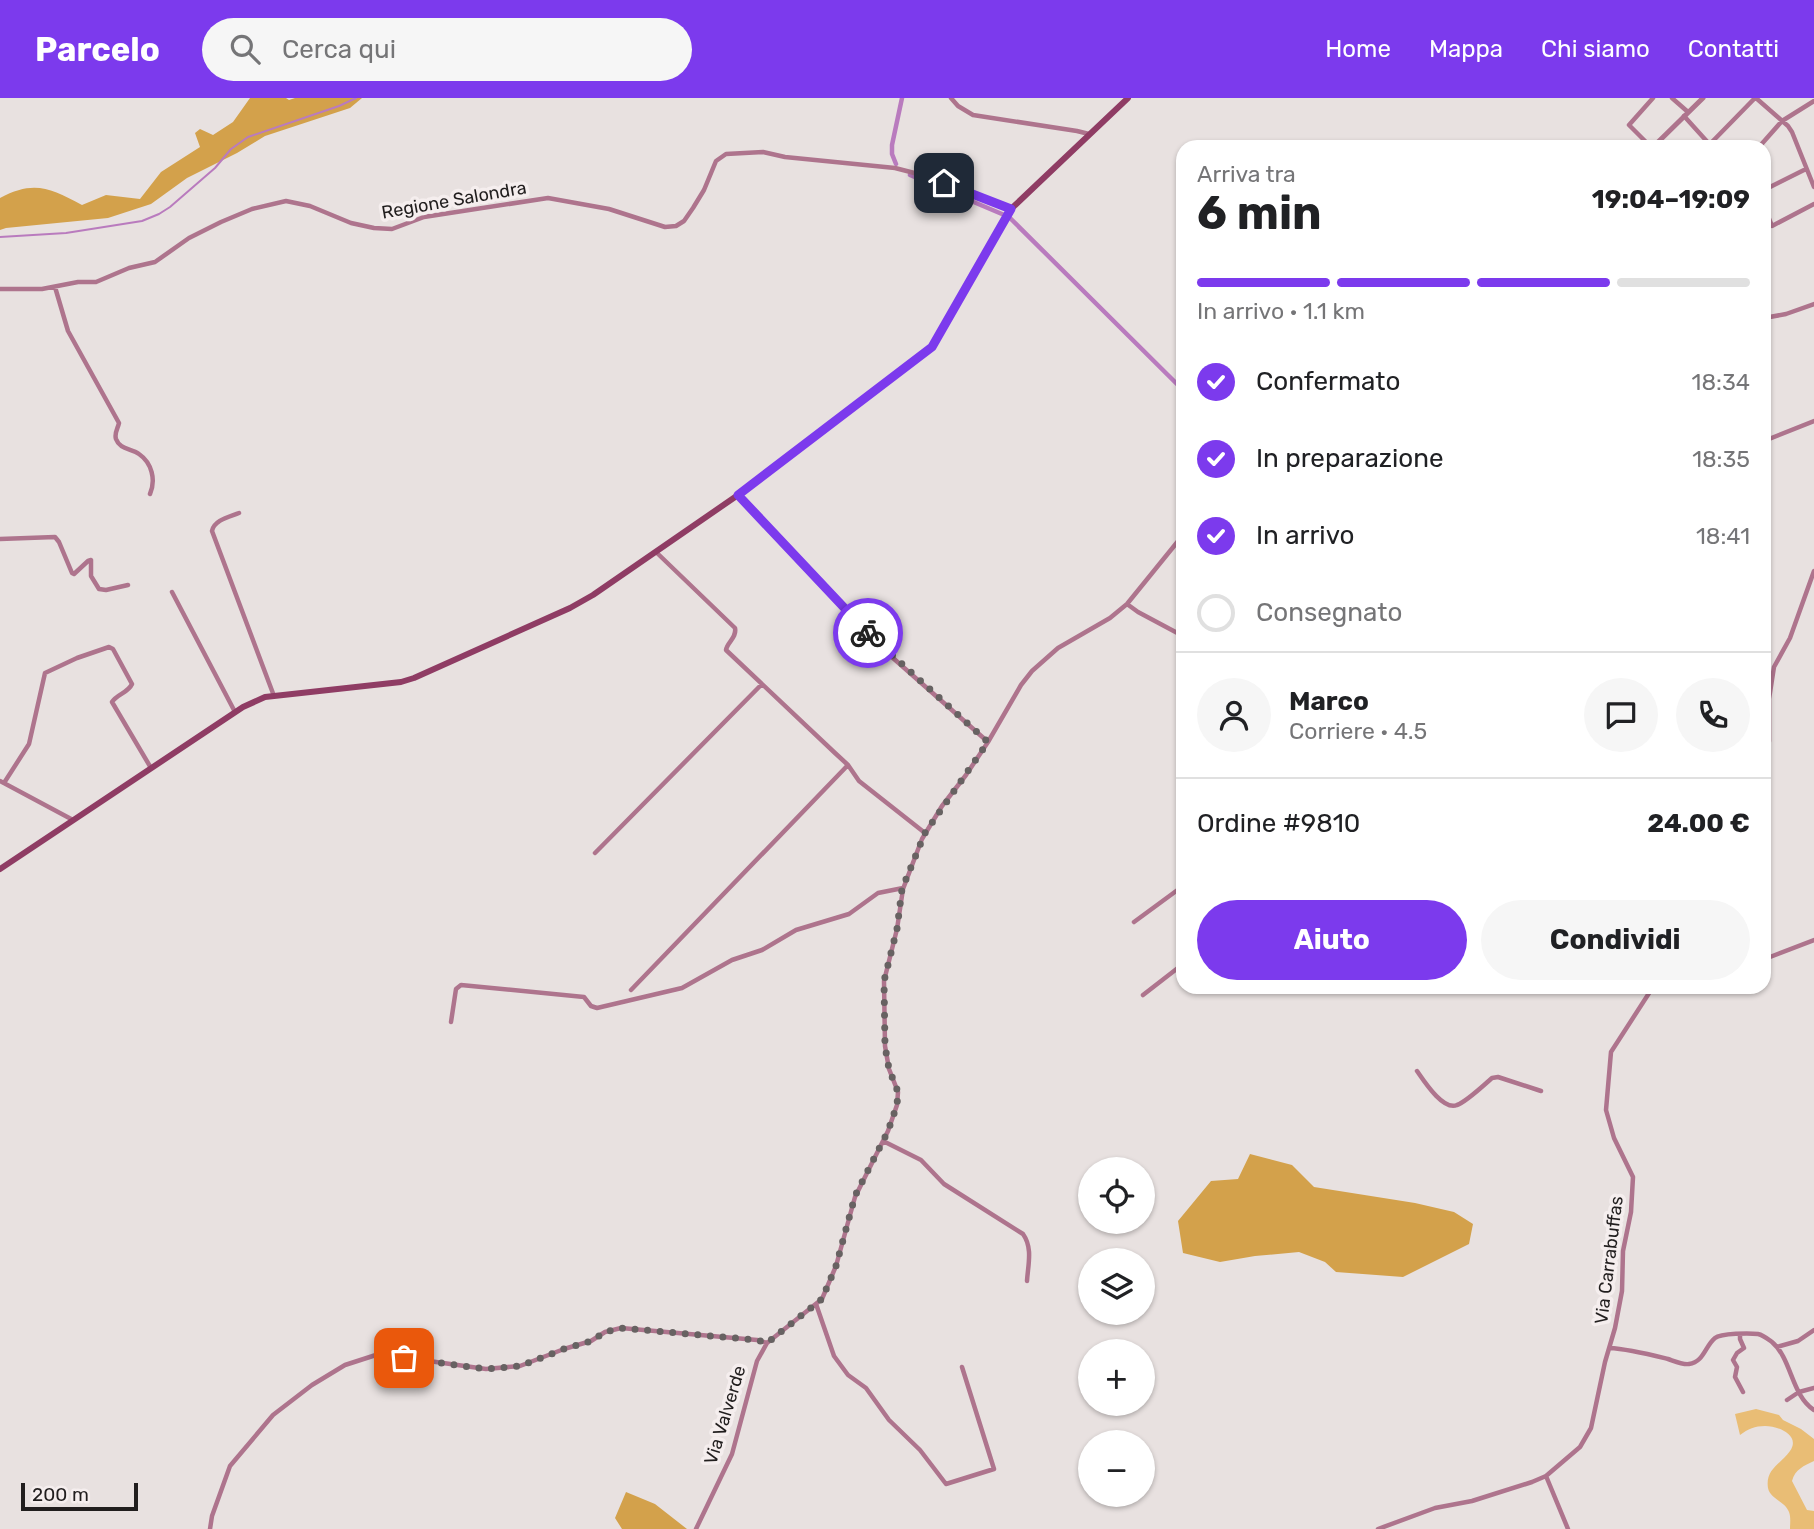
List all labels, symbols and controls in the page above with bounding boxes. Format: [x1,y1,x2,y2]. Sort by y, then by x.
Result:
search box [202,18,692,81]
text: Parcelo [35,30,160,69]
icon: search [226,30,264,68]
text: Cerca qui [282,34,396,65]
text: Home [1325,35,1391,63]
text: Mappa [1429,35,1503,63]
text: Chi siamo [1541,35,1650,63]
text: Contatti [1688,35,1779,63]
pin [914,153,974,213]
text: Arriva tra [1197,160,1296,188]
icon: home [925,164,963,202]
street label: Regione Salondra [380,176,528,224]
text: 19:04–19:09 [1592,184,1750,215]
text: 6 min [1197,186,1322,241]
text: In arrivo · 1.1 km [1197,297,1365,325]
icon: check [1197,363,1235,401]
text: Confermato [1256,366,1400,397]
text: 18:34 [1692,368,1750,396]
icon: check [1197,440,1235,478]
text: In preparazione [1256,443,1444,474]
text: 18:35 [1692,445,1750,473]
icon: check [1197,517,1235,555]
text: In arrivo [1256,520,1354,551]
text: 18:41 [1696,522,1750,550]
text: Consegnato [1256,597,1402,628]
courier [833,598,903,668]
icon: bike [849,614,887,652]
button: person [1197,678,1271,752]
button: chat [1584,678,1658,752]
button: phone [1676,678,1750,752]
text: Marco [1289,686,1369,717]
text: Corriere · 4.5 [1289,717,1427,745]
text: Ordine #9810 [1197,808,1360,839]
text: 24.00 € [1647,808,1750,839]
button: Aiuto [1197,900,1467,980]
button: Condividi [1481,900,1750,980]
map controls [1078,1157,1155,1507]
button: locate [1078,1157,1155,1234]
street label: Via Carrabuffas [1590,1195,1628,1325]
button: layers [1078,1248,1155,1325]
pin [374,1328,434,1388]
icon: bag [385,1339,423,1377]
button: + [1078,1339,1155,1416]
street label: Via Valverde [700,1363,750,1467]
button: − [1078,1430,1155,1507]
scale bar [21,1480,138,1512]
text: 200 m [32,1483,89,1506]

